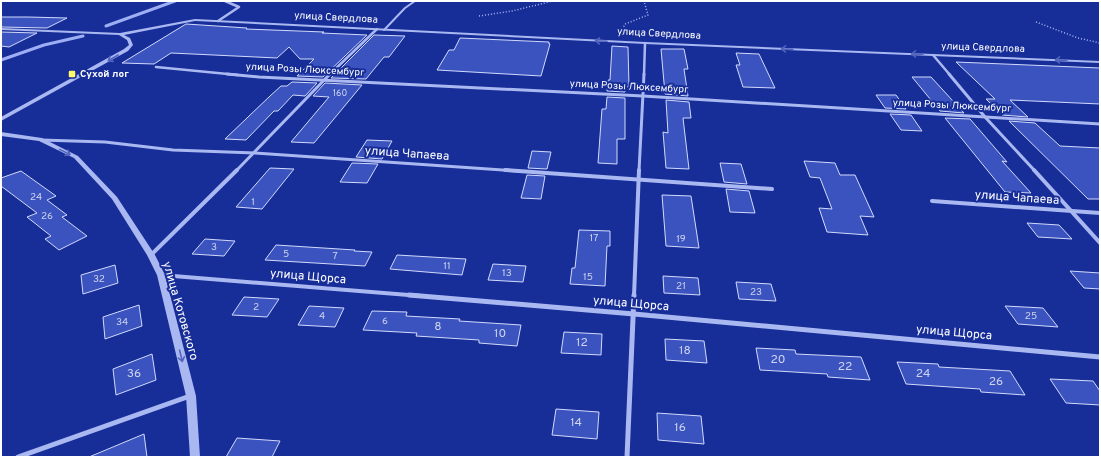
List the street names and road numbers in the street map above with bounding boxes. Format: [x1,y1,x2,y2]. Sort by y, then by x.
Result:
street label: улица Свердлова [294,9,378,27]
street label: улица Свердлова [617,25,701,43]
street label: улица Свердлова [941,40,1025,56]
street label: улица Розы Люксембург [245,60,365,80]
street label: улица Розы Люксембург [569,77,689,97]
street label: улица Розы Люксембург [892,96,1012,116]
street label: улица Чапаева [364,143,450,165]
street label: улица Чапаева [974,187,1060,209]
street label: улица Котовского [158,260,202,363]
street label: улица Щорса [269,266,347,288]
street label: улица Щорса [592,293,670,315]
street label: улица Щорса [915,322,993,344]

